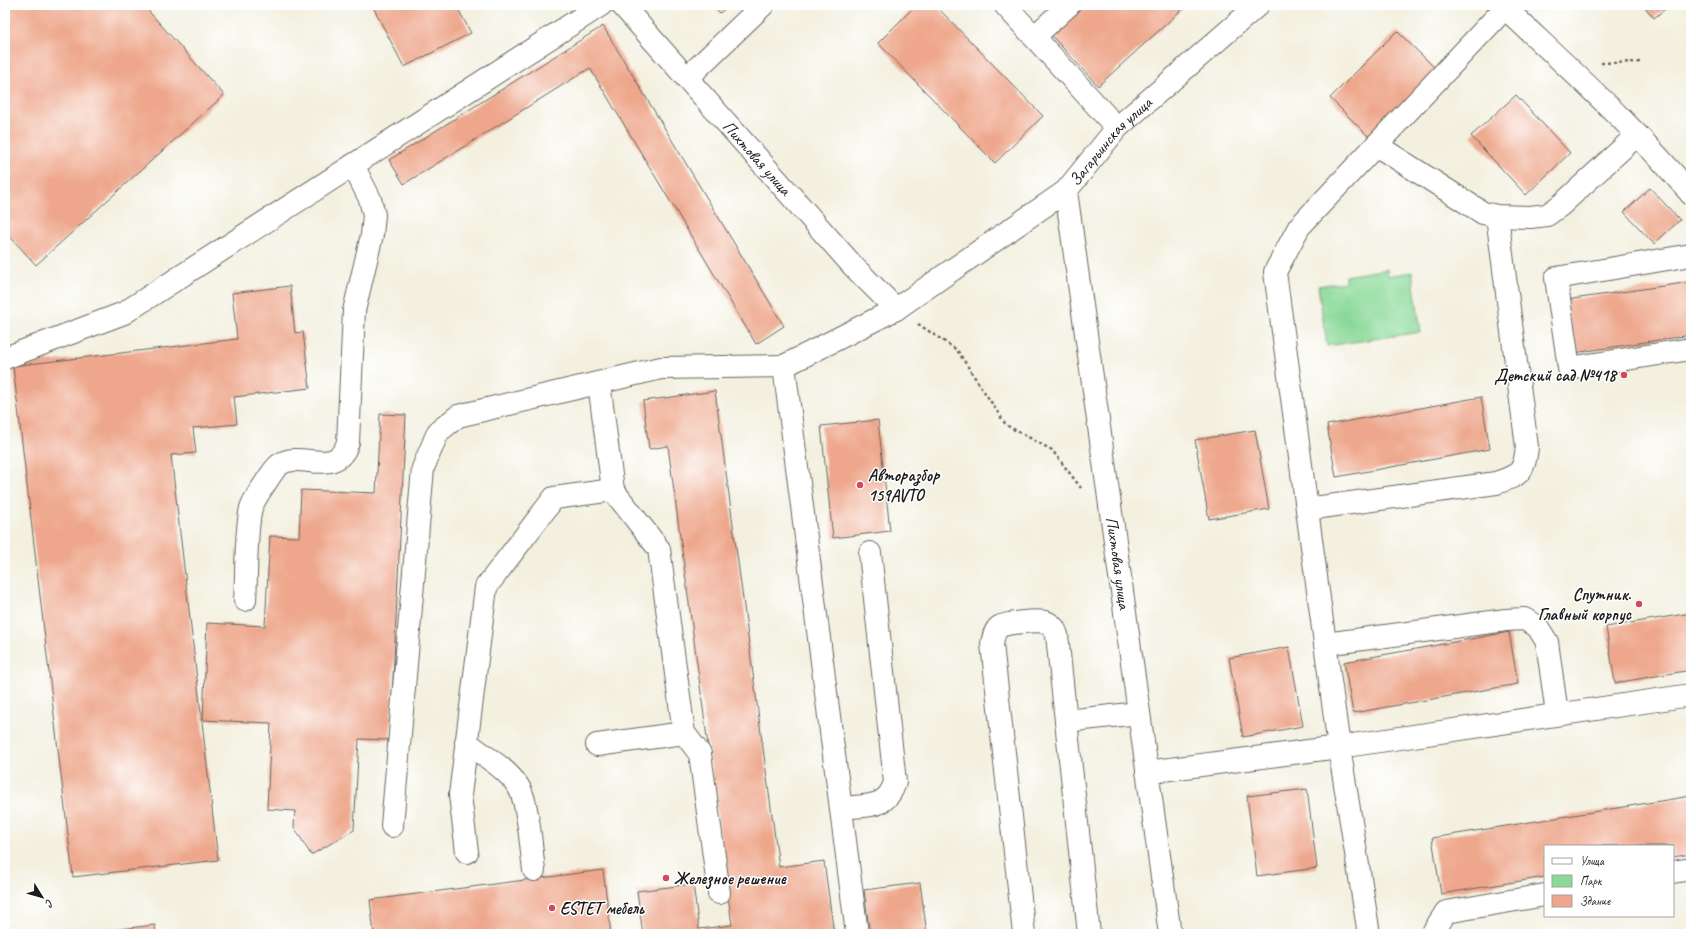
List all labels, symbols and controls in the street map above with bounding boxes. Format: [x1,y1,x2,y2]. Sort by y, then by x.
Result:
street label: Загарьинская улица [1064,91,1157,190]
street label: Пихтовая улица [718,116,797,201]
place label: Детский сад №418 [1494,365,1618,386]
marker: Детский сад №418 [1619,370,1629,380]
place label: Авторазбор 159AVTO [868,465,941,506]
marker: Авторазбор 159AVTO [855,480,865,490]
street label: Пихтовая улица [1101,515,1135,612]
place label: Спутник. Главный корпус [1538,584,1632,625]
marker: Спутник. Главный корпус [1634,599,1644,609]
legend [1544,845,1674,917]
text: Улица [1580,853,1605,869]
place label: Железное решение [674,868,787,890]
marker: Железное решение [661,873,671,883]
text: Парк [1580,873,1603,889]
north arrow [22,877,62,917]
text: Здание [1580,893,1611,909]
text: С [42,897,57,911]
place label: ESTET мебель [560,898,645,919]
marker: ESTET мебель [547,903,557,913]

